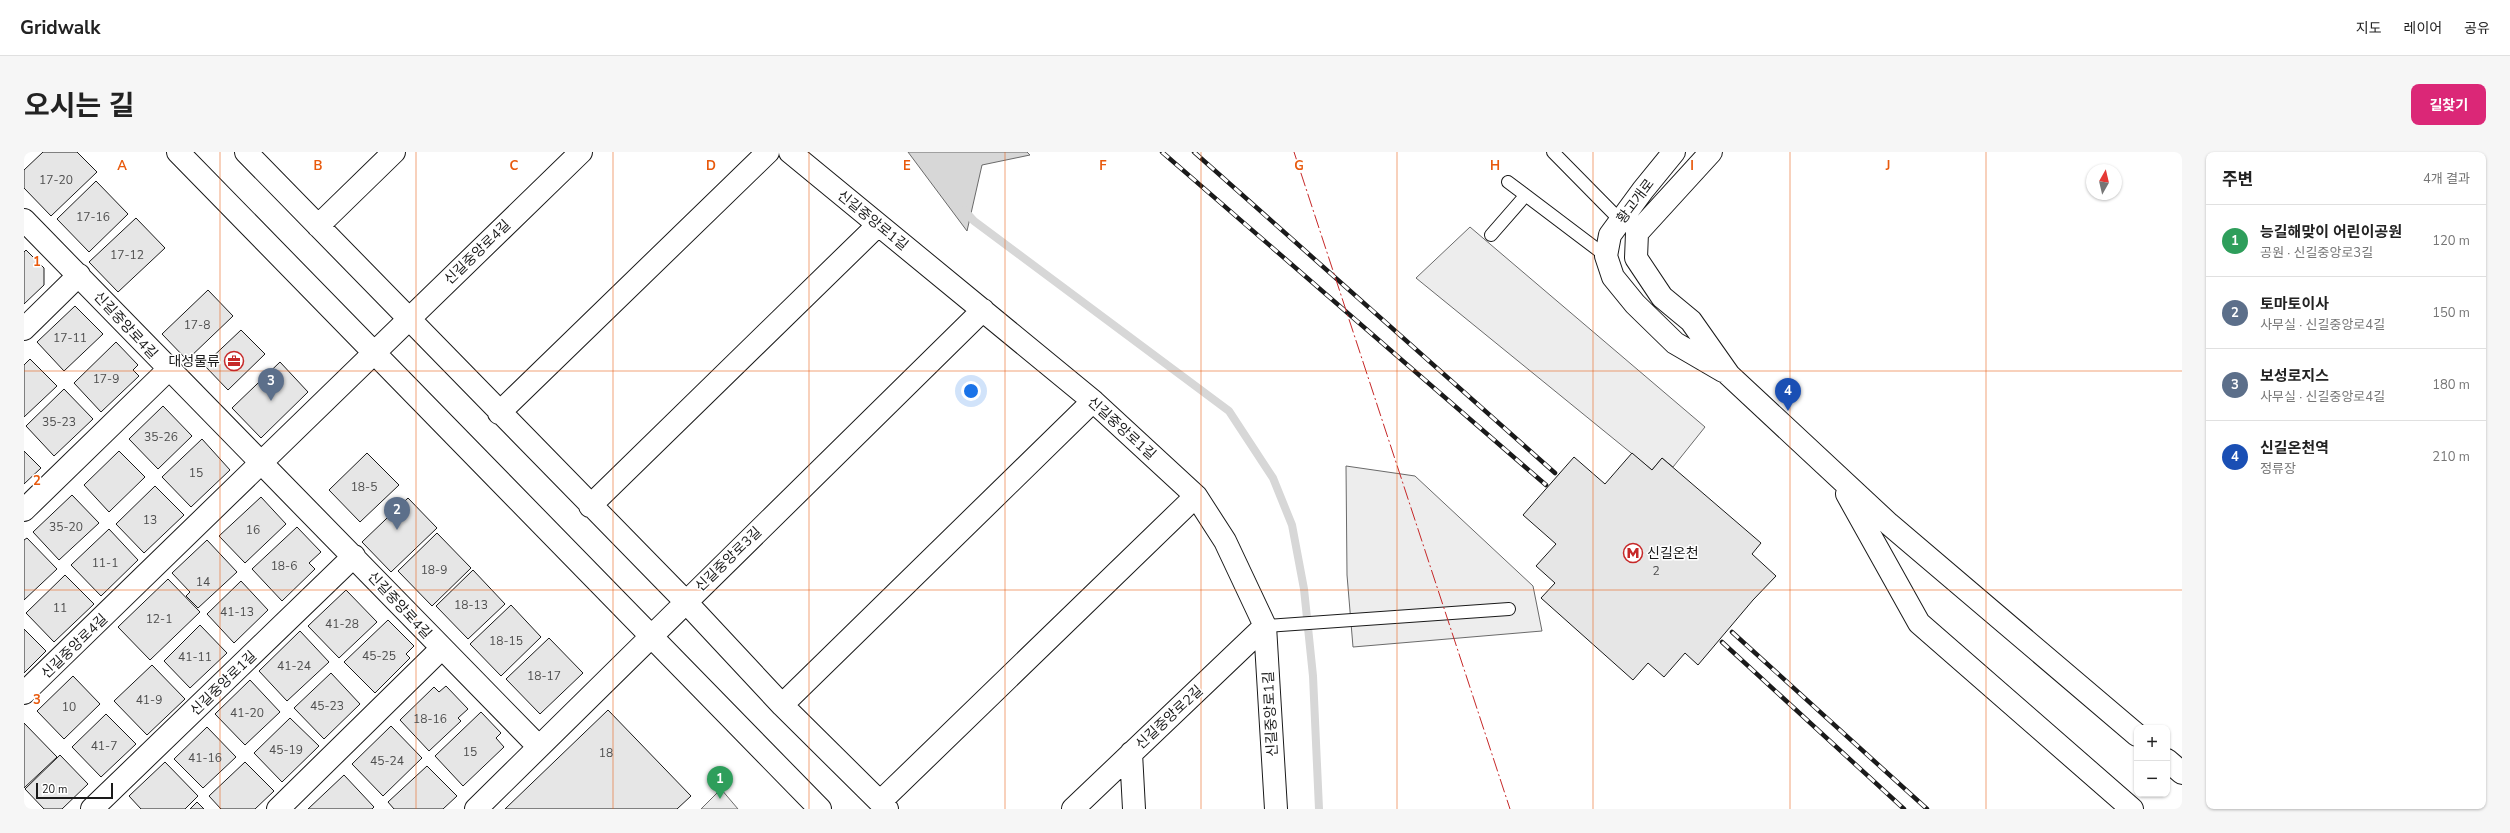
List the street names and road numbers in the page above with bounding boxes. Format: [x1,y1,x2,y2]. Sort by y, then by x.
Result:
street label: 황고개로 [1612,175,1659,228]
street label: 신길중앙로1길 [833,186,912,255]
street label: 신길중앙로4길 [440,216,515,289]
street label: 신길중앙로4길 [89,288,162,363]
street label: 신길중앙로1길 [1083,393,1160,464]
street label: 신길중앙로3길 [691,523,766,596]
street label: 신길중앙로4길 [363,568,436,643]
street label: 신길중앙로4길 [37,610,112,683]
street label: 신길중앙로1길 [186,647,261,720]
street label: 신길중앙로1길 [1259,671,1282,757]
street label: 신길중앙로2길 [1132,681,1207,754]

